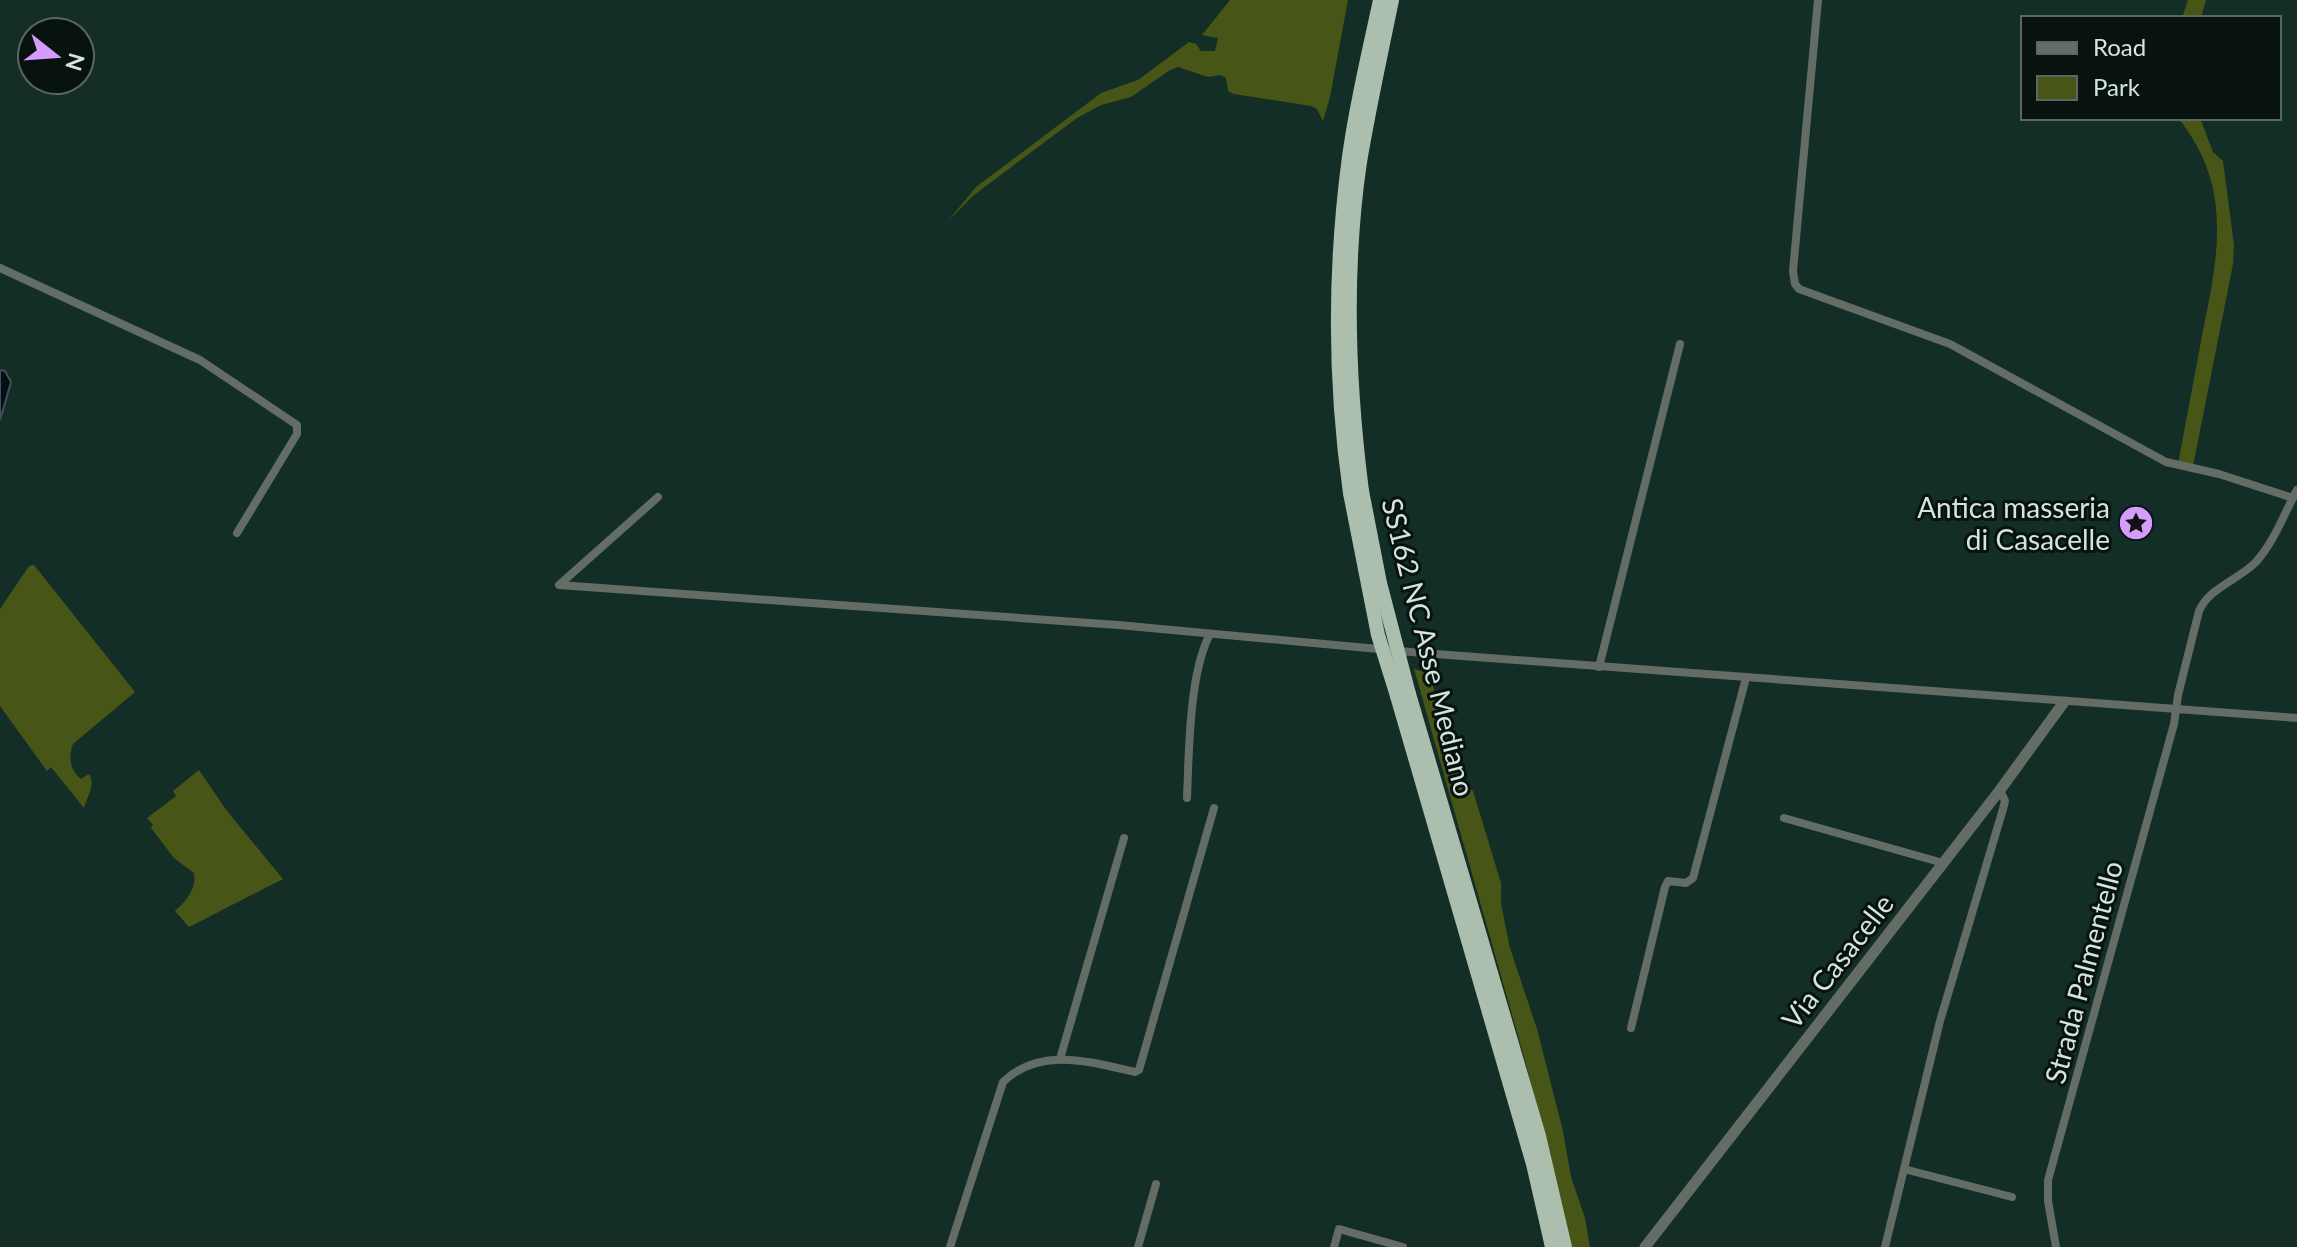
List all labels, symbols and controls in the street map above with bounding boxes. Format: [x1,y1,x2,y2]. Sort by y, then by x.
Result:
north arrow [16,16,96,96]
legend [2021,16,2281,120]
text: Road [2093,32,2146,61]
text: N [60,50,91,74]
text: Park [2093,72,2141,101]
place label: Antica masseria di Casacelle [1917,490,2110,556]
street label: SS162 NC Asse Mediano [1376,494,1482,800]
place icon: Antica masseria di Casacelle [2117,504,2155,542]
street label: Strada Palmentello [2037,857,2129,1087]
street label: Via Casacelle [1774,887,1900,1035]

